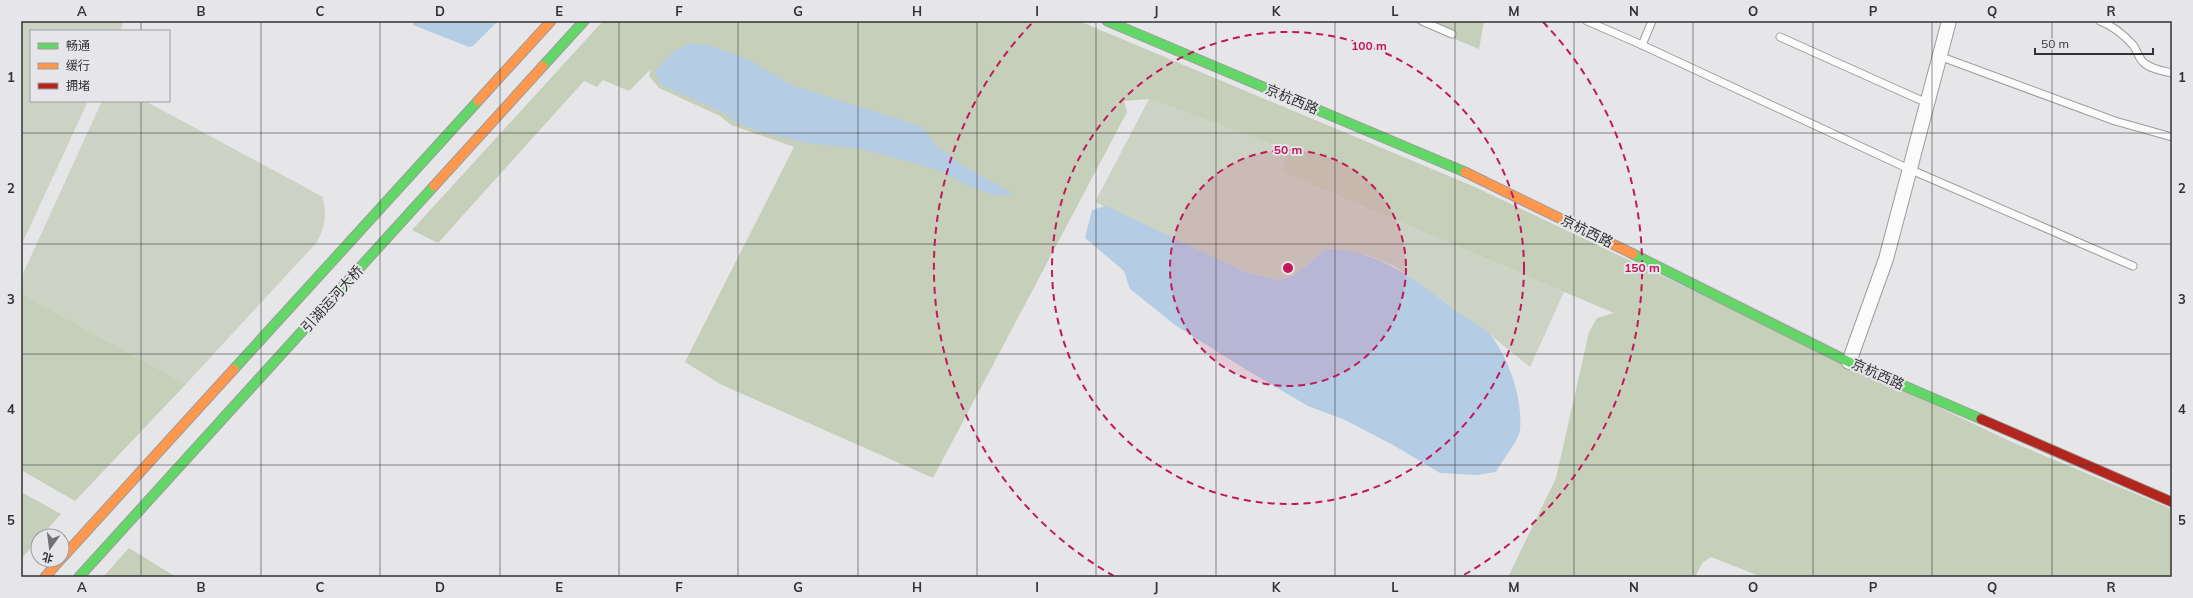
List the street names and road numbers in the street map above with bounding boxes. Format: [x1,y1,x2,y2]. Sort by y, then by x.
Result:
street label: 京杭西路 [1263,80,1321,118]
street label: 京杭西路 [1558,211,1616,251]
street label: 引湖运河大桥 [297,262,367,336]
street label: 京杭西路 [1849,354,1907,394]

